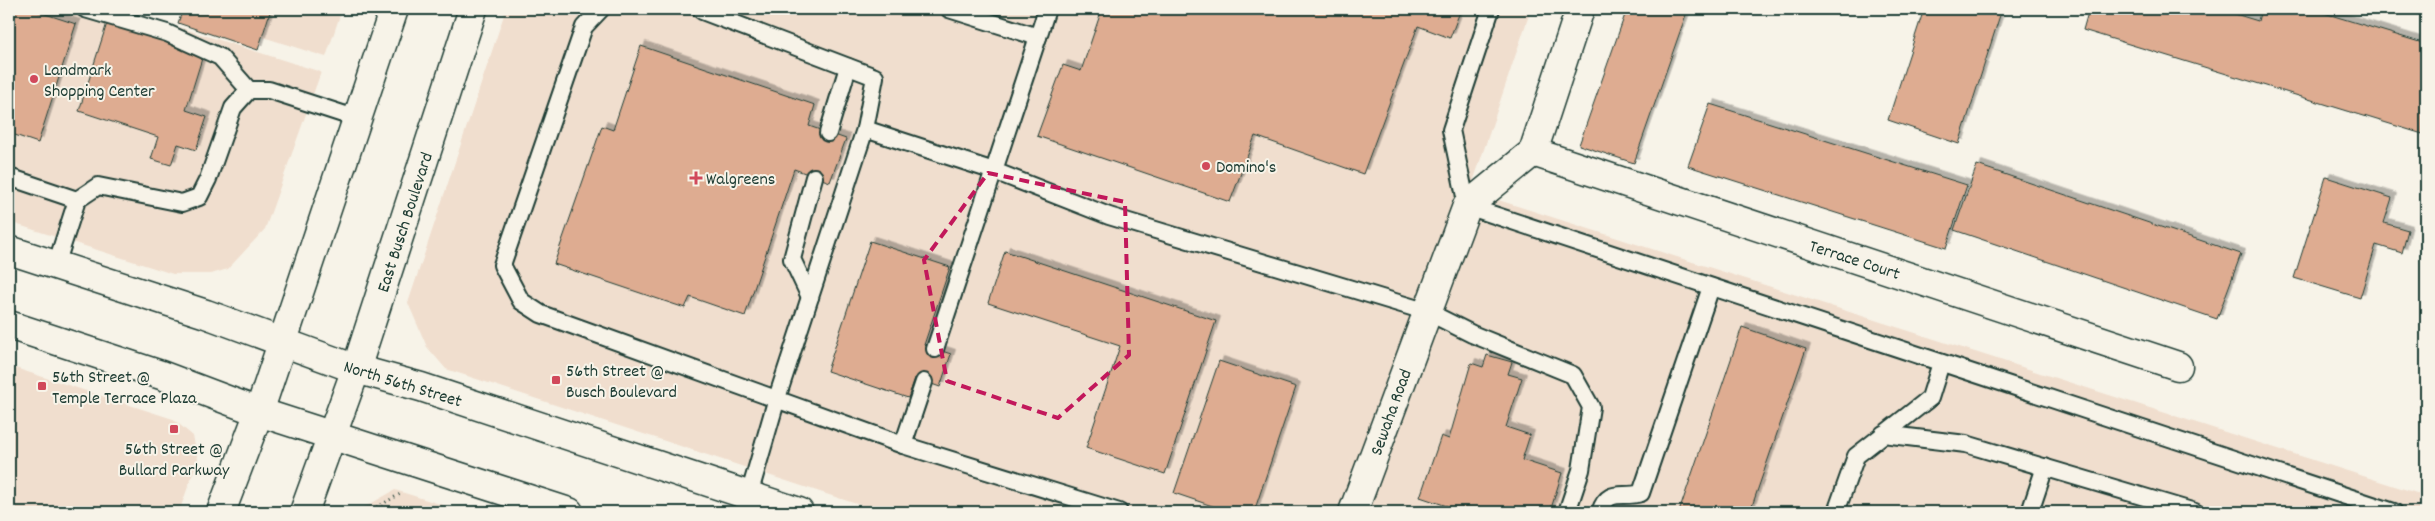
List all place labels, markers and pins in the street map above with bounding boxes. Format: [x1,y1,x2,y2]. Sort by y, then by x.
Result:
place label: Landmark Shopping Center [44,59,155,105]
marker: Landmark Shopping Center [28,73,40,85]
place label: Domino's [1216,156,1276,181]
marker: Domino's [1200,160,1212,172]
place label: Walgreens [706,168,775,193]
marker: Walgreens [690,172,702,184]
place label: 56th Street @ Busch Boulevard [566,360,677,406]
place label: 56th Street @ Temple Terrace Plaza [52,366,197,412]
marker: 56th Street @ Busch Boulevard [550,374,562,386]
marker: 56th Street @ Temple Terrace Plaza [36,380,48,392]
marker: 56th Street @ Bullard Parkway [168,423,180,435]
place label: 56th Street @ Bullard Parkway [119,438,230,484]

